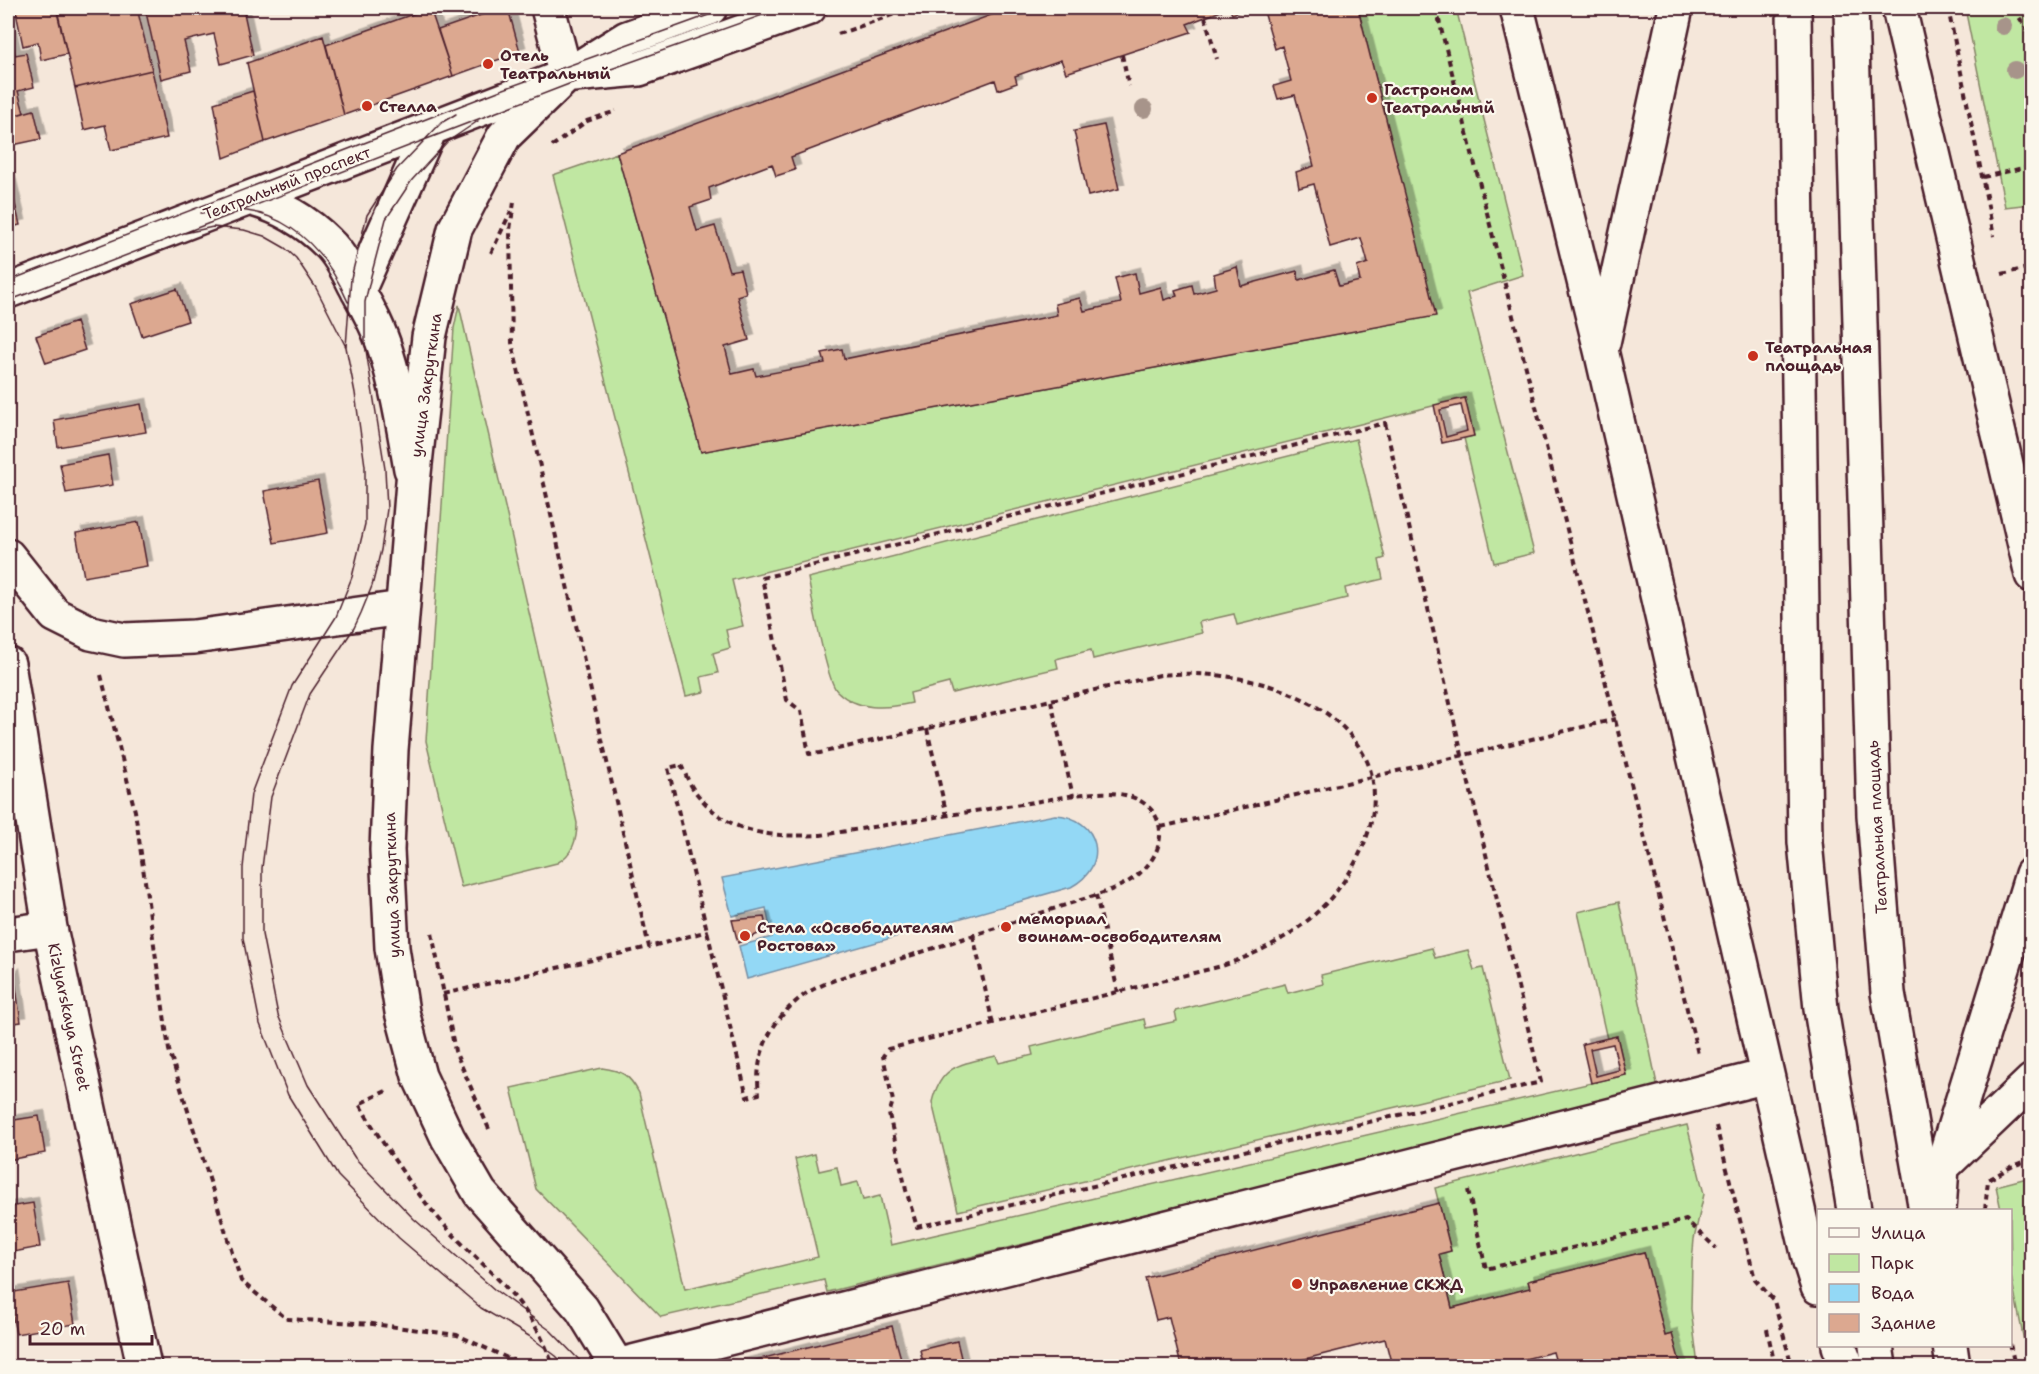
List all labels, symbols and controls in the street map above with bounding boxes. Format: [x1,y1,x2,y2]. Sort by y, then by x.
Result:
place label: Отель Театральный [500,45,611,84]
marker: Отель Театральный [481,57,495,71]
place label: Гастроном Театральный [1384,79,1495,118]
marker: Гастроном Театральный [1365,91,1379,105]
place label: Стелла [379,96,437,117]
marker: Стелла [360,99,374,113]
street label: Театральный проспект [200,141,375,225]
street label: улица Закруткина [405,311,447,459]
place label: Театральная площадь [1765,337,1872,376]
marker: Театральная площадь [1746,349,1760,363]
street label: Театральная площадь [1862,740,1892,914]
street label: улица Закруткина [379,812,405,958]
place label: мемориал воинам-освободителям [1018,908,1222,947]
place label: Стела «Освободителям Ростова» [757,917,954,956]
marker: мемориал воинам-освободителям [999,920,1013,934]
marker: Стела «Освободителям Ростова» [738,929,752,943]
street label: Kizlyarskaya Street [43,941,95,1093]
legend [1817,1209,2012,1347]
text: Улица [1871,1221,1925,1245]
text: Парк [1871,1251,1914,1275]
place label: Управление СКЖД [1309,1274,1463,1295]
marker: Управление СКЖД [1290,1277,1304,1291]
text: Вода [1871,1281,1914,1305]
scale bar [30,1308,152,1346]
text: Здание [1871,1311,1936,1335]
text: 20 m [39,1317,85,1341]

